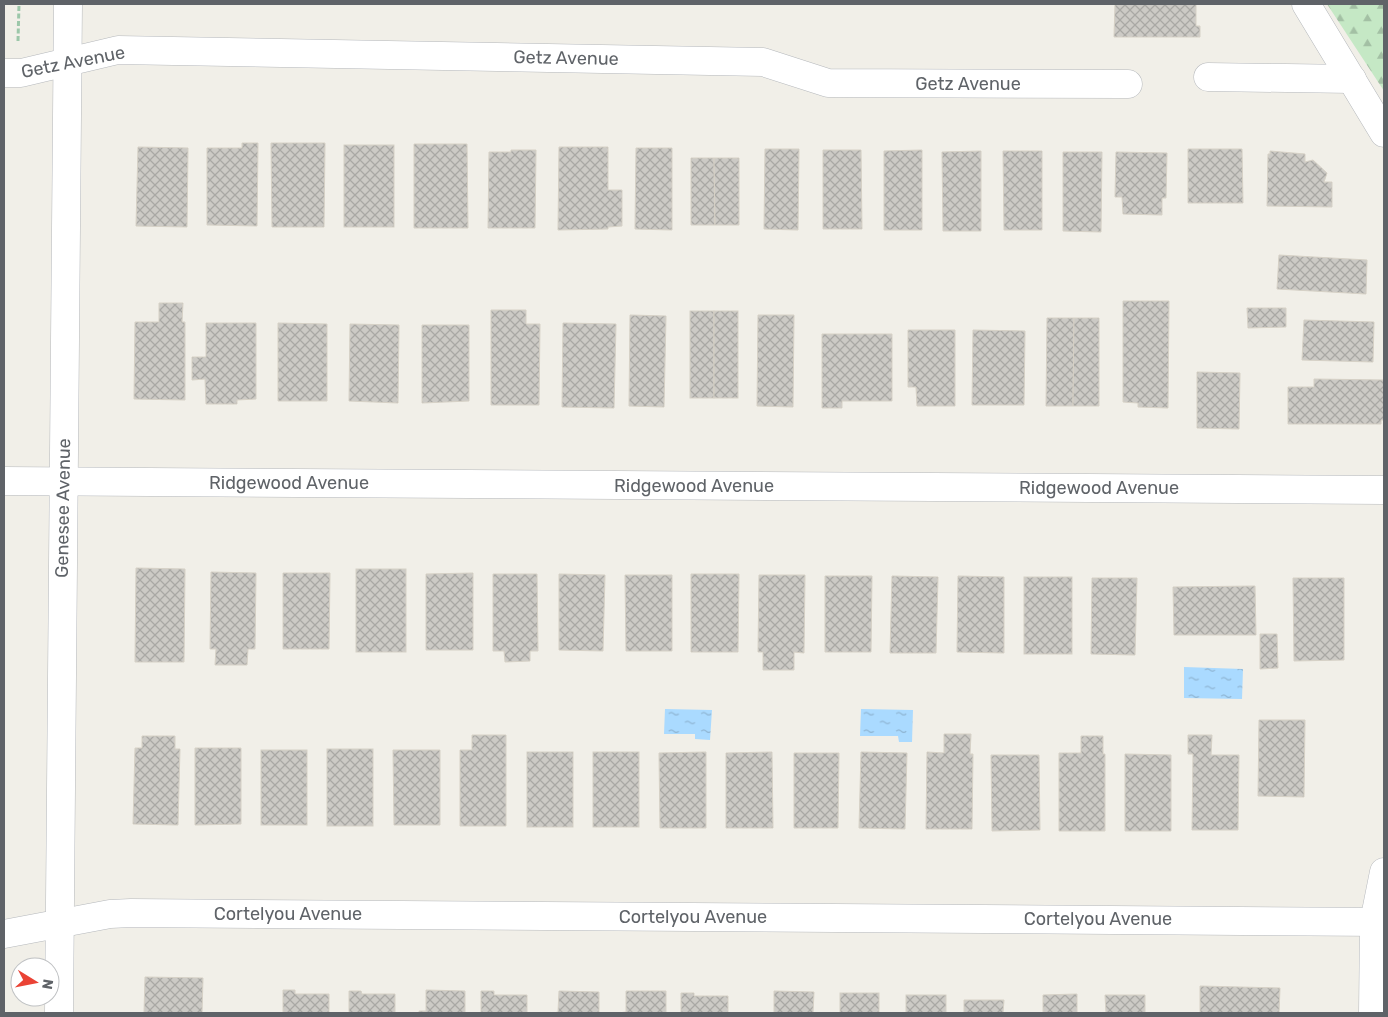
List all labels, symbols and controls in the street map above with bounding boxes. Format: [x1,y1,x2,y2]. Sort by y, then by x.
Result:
street label: Getz Avenue [19,41,127,83]
street label: Getz Avenue [513,46,619,70]
street label: Getz Avenue [915,73,1021,95]
street label: Genesee Avenue [51,438,75,578]
street label: Ridgewood Avenue [209,472,369,494]
street label: Ridgewood Avenue [614,475,774,497]
street label: Ridgewood Avenue [1019,477,1179,499]
street label: Cortelyou Avenue [214,903,362,925]
street label: Cortelyou Avenue [619,906,767,928]
street label: Cortelyou Avenue [1024,908,1172,930]
north arrow [10,957,60,1007]
text: N [38,978,57,991]

